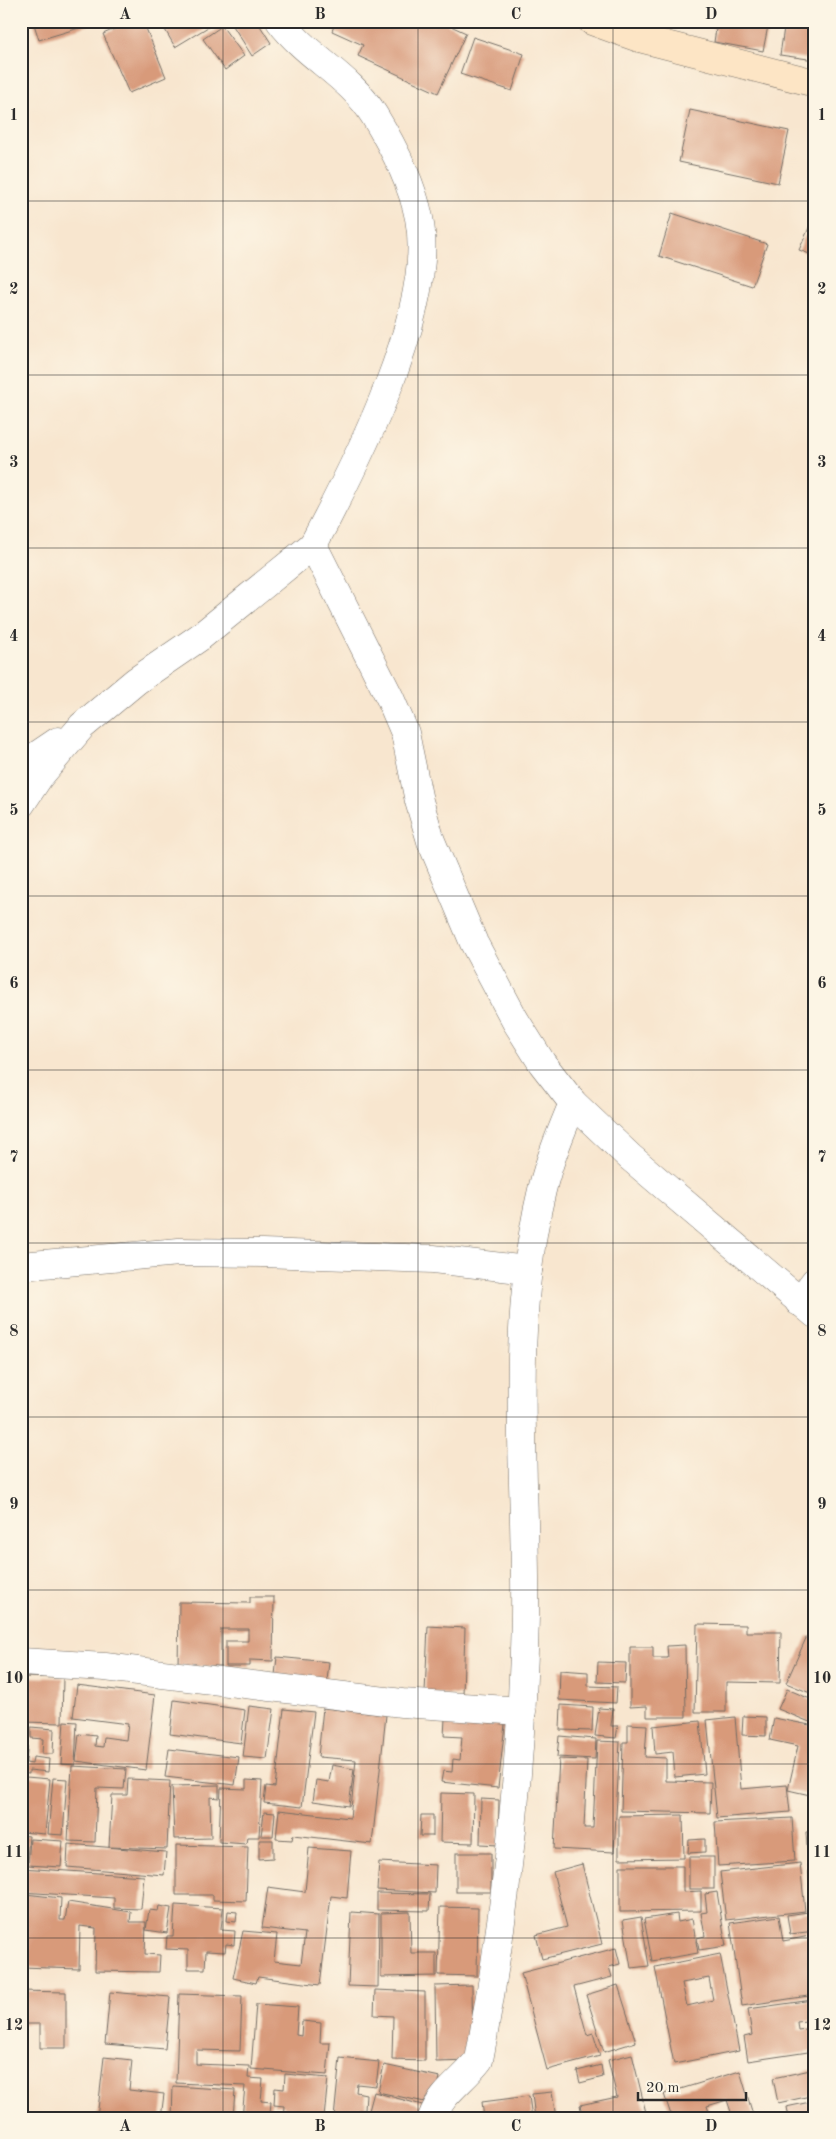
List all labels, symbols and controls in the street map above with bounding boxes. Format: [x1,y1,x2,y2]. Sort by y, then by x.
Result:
text: A [119,7,131,23]
text: B [314,7,326,23]
text: C [511,7,521,23]
text: D [705,7,717,23]
text: 1 [9,108,19,124]
text: 1 [817,108,827,124]
text: 2 [9,282,19,298]
text: 2 [817,282,827,298]
text: 3 [9,455,19,471]
text: 3 [817,455,827,471]
text: 4 [9,629,19,645]
text: 4 [817,629,827,645]
text: 5 [9,803,19,819]
text: 5 [817,803,827,819]
text: 6 [9,976,19,992]
text: 6 [817,976,827,992]
text: 7 [9,1150,19,1166]
text: 7 [817,1150,827,1166]
text: 8 [9,1324,19,1340]
text: 8 [817,1324,827,1340]
text: 9 [9,1497,19,1513]
text: 9 [817,1497,827,1513]
text: 10 [5,1671,23,1687]
text: 10 [813,1671,831,1687]
text: 11 [5,1845,23,1861]
text: 11 [813,1845,831,1861]
text: 12 [5,2018,23,2034]
text: 12 [813,2018,831,2034]
scale bar [638,2069,746,2101]
text: 20 m [646,2081,680,2096]
text: A [119,2119,131,2135]
text: B [314,2119,326,2135]
text: C [511,2119,521,2135]
text: D [705,2119,717,2135]

